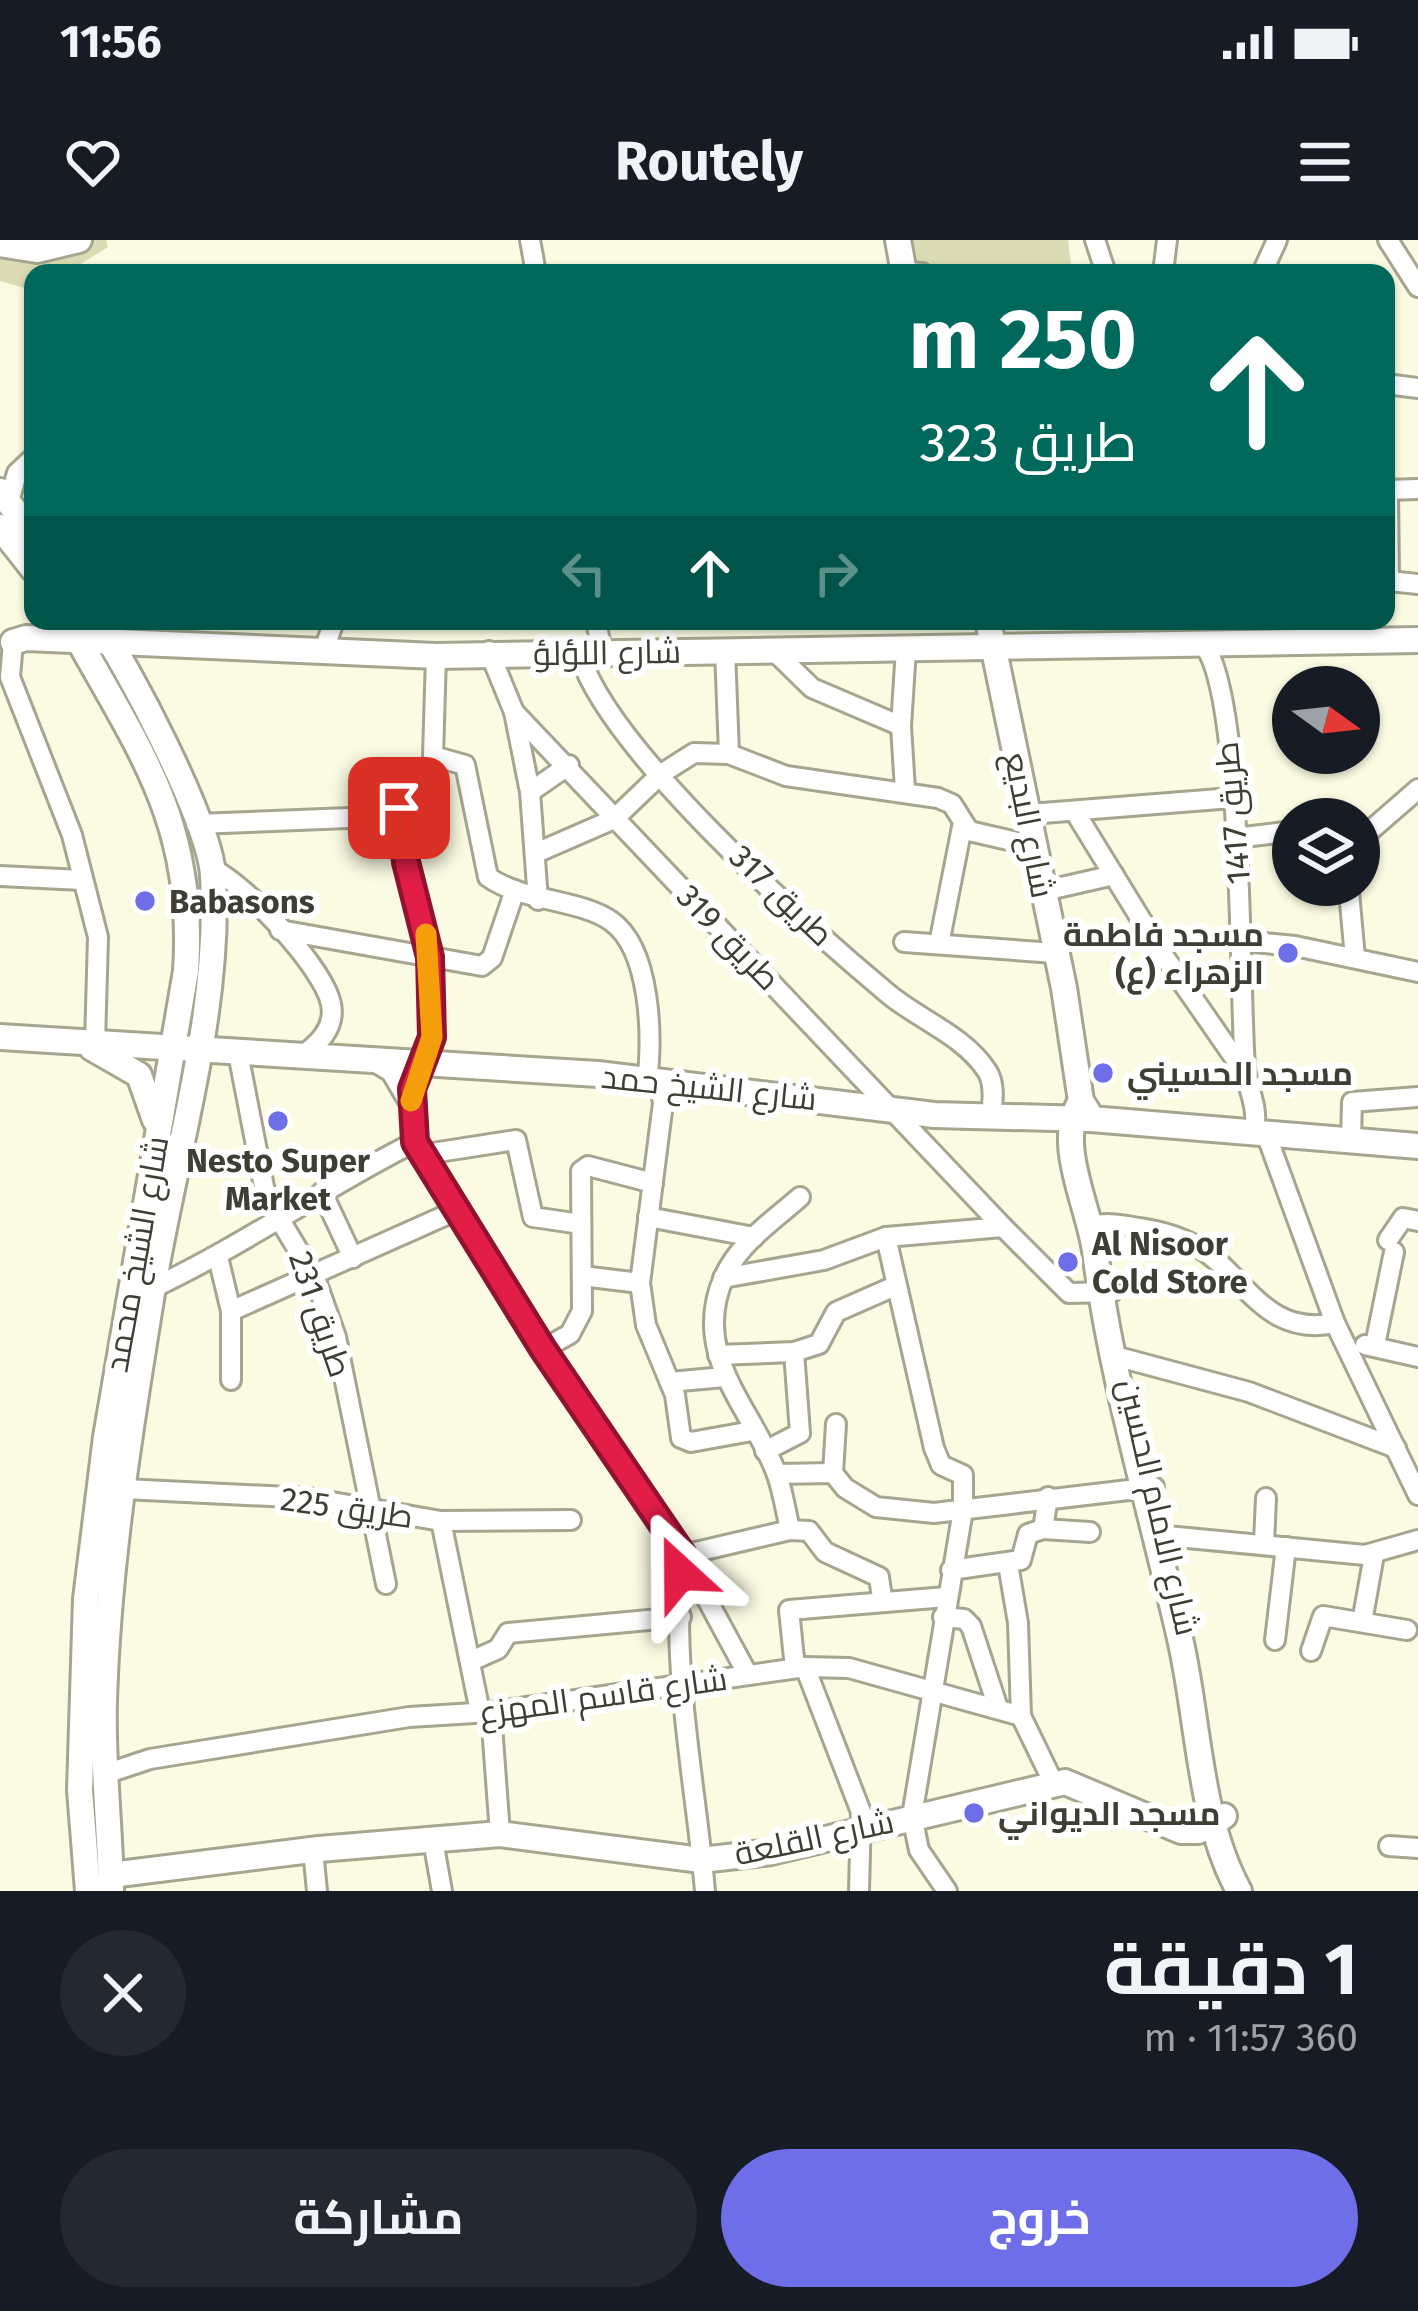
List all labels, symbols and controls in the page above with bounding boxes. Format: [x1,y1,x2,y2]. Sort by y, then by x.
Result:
text: 11:56 [60,15,162,69]
icon: heart [60,129,126,195]
icon: menu [1292,129,1358,195]
text: Routely [615,130,803,194]
text: 250 m [909,289,1137,390]
icon: ahead [1179,312,1335,468]
text: طريق 323 [919,411,1137,475]
icon: left [551,540,617,606]
icon: ahead [677,540,743,606]
icon: right [803,540,869,606]
street label: شارع اللؤلؤ [533,632,681,676]
north arrow [1272,666,1380,774]
map controls [1272,666,1380,906]
street label: طريق 1417 [1207,740,1259,886]
street label: شارع البديع [993,749,1063,902]
pin [348,757,450,859]
icon: arrive [366,775,432,841]
button: layers [1272,798,1380,906]
street label: طريق 317 [721,837,842,955]
street label: طريق 319 [668,877,788,999]
place label: Babasons [169,882,315,922]
marker: Babasons [132,888,158,914]
place label: مسجد فاطمة الزهراء (ع) [1063,915,1264,995]
marker: مسجد فاطمة الزهراء (ع) [1275,940,1301,966]
place label: مسجد الحسيني [1127,1054,1353,1100]
street label: شارع الشيخ حمد [599,1057,819,1121]
marker: مسجد الحسيني [1090,1060,1116,1086]
marker: Nesto Super Market [265,1108,291,1134]
street label: شارع الشيخ محمد [97,1133,179,1376]
place label: Nesto Super Market [186,1141,371,1219]
place label: Al Nisoor Cold Store [1091,1224,1248,1302]
street label: طريق 231 [280,1246,360,1382]
marker: Al Nisoor Cold Store [1055,1249,1081,1275]
street label: شارع الامام الحسين [1107,1375,1207,1640]
street label: طريق 225 [278,1479,416,1537]
position arrow [617,1510,743,1636]
street label: شارع قاسم المهزع [476,1659,730,1735]
place label: مسجد الديواني [998,1794,1221,1840]
marker: مسجد الديواني [961,1800,987,1826]
street label: شارع القلعة [731,1802,898,1876]
text: 1 دقيقة [1104,1927,1358,2013]
button: close [60,1930,186,2056]
text: 360 m · 11:57 [1144,2015,1358,2061]
button: مشاركة [60,2149,697,2287]
button: خروج [721,2149,1358,2287]

